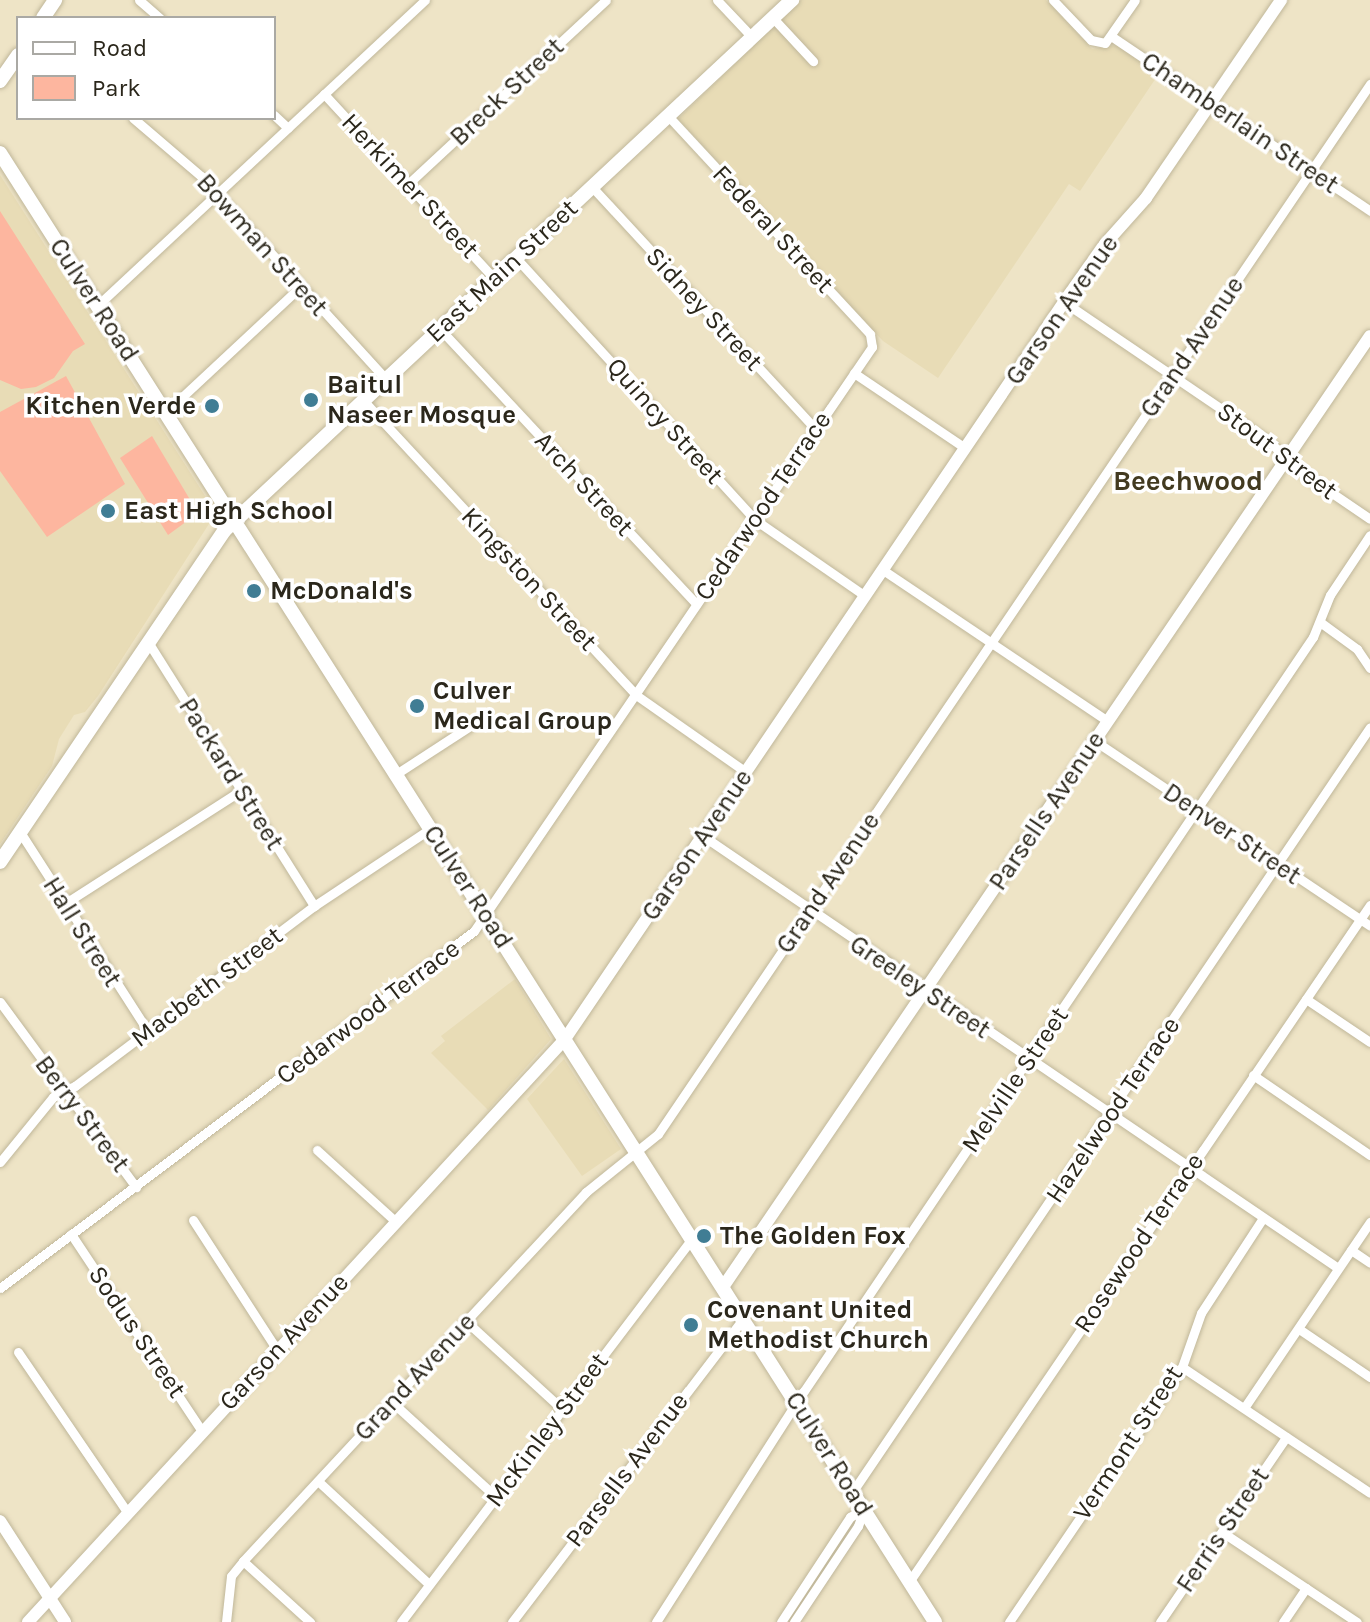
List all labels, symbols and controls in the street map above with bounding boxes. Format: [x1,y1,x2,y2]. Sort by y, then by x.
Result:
legend [16,16,276,120]
street label: Breck Street [444,31,570,153]
text: Road [92,34,147,62]
street label: Chamberlain Street [1136,45,1344,201]
text: Park [92,74,141,102]
street label: Herkimer Street [335,107,485,265]
street label: Federal Street [706,159,840,299]
street label: Bowman Street [190,167,334,323]
street label: East Main Street [420,193,584,349]
street label: Garson Avenue [999,229,1125,391]
street label: Culver Road [43,232,145,368]
street label: Sidney Street [639,241,769,377]
street label: Grand Avenue [1133,271,1251,423]
street label: Quincy Street [600,351,730,491]
place label: Baitul Naseer Mosque [327,369,516,430]
place label: Kitchen Verde [25,390,196,422]
marker: Baitul Naseer Mosque [302,391,320,409]
street label: Stout Street [1211,396,1343,506]
marker: Kitchen Verde [203,397,221,415]
street label: Cedarwood Terrace [688,405,838,607]
street label: Arch Street [528,425,640,543]
district label: Beechwood [1113,464,1263,498]
place label: East High School [124,495,334,527]
street label: Kingston Street [455,501,603,657]
marker: East High School [99,502,117,520]
place label: McDonald's [270,575,413,607]
marker: McDonald's [245,582,263,600]
place label: Culver Medical Group [433,675,612,736]
street label: Packard Street [172,692,290,856]
marker: Culver Medical Group [408,697,426,715]
street label: Parsells Avenue [982,726,1112,896]
street label: Garson Avenue [635,763,759,927]
street label: Denver Street [1157,776,1307,892]
street label: Grand Avenue [769,807,887,959]
street label: Culver Road [417,819,519,955]
street label: Hall Street [36,871,128,993]
street label: Macbeth Street [125,920,289,1054]
street label: Greeley Street [844,928,996,1046]
street label: Cedarwood Terrace [270,933,466,1091]
street label: Melville Street [955,1001,1075,1159]
street label: Hazelwood Terrace [1039,1011,1187,1209]
street label: Berry Street [28,1050,136,1178]
street label: Rosewood Terrace [1067,1147,1211,1339]
place label: The Golden Fox [720,1220,906,1252]
marker: The Golden Fox [695,1227,713,1245]
street label: Sodus Street [81,1260,193,1404]
street label: Garson Avenue [213,1267,355,1417]
place label: Covenant United Methodist Church [707,1294,929,1356]
street label: Grand Avenue [348,1307,482,1447]
marker: Covenant United Methodist Church [682,1316,700,1334]
street label: McKinley Street [479,1347,615,1513]
street label: Vermont Street [1066,1360,1190,1526]
street label: Culver Road [778,1386,880,1522]
street label: Parsells Avenue [559,1387,695,1553]
street label: Ferris Street [1170,1462,1276,1598]

